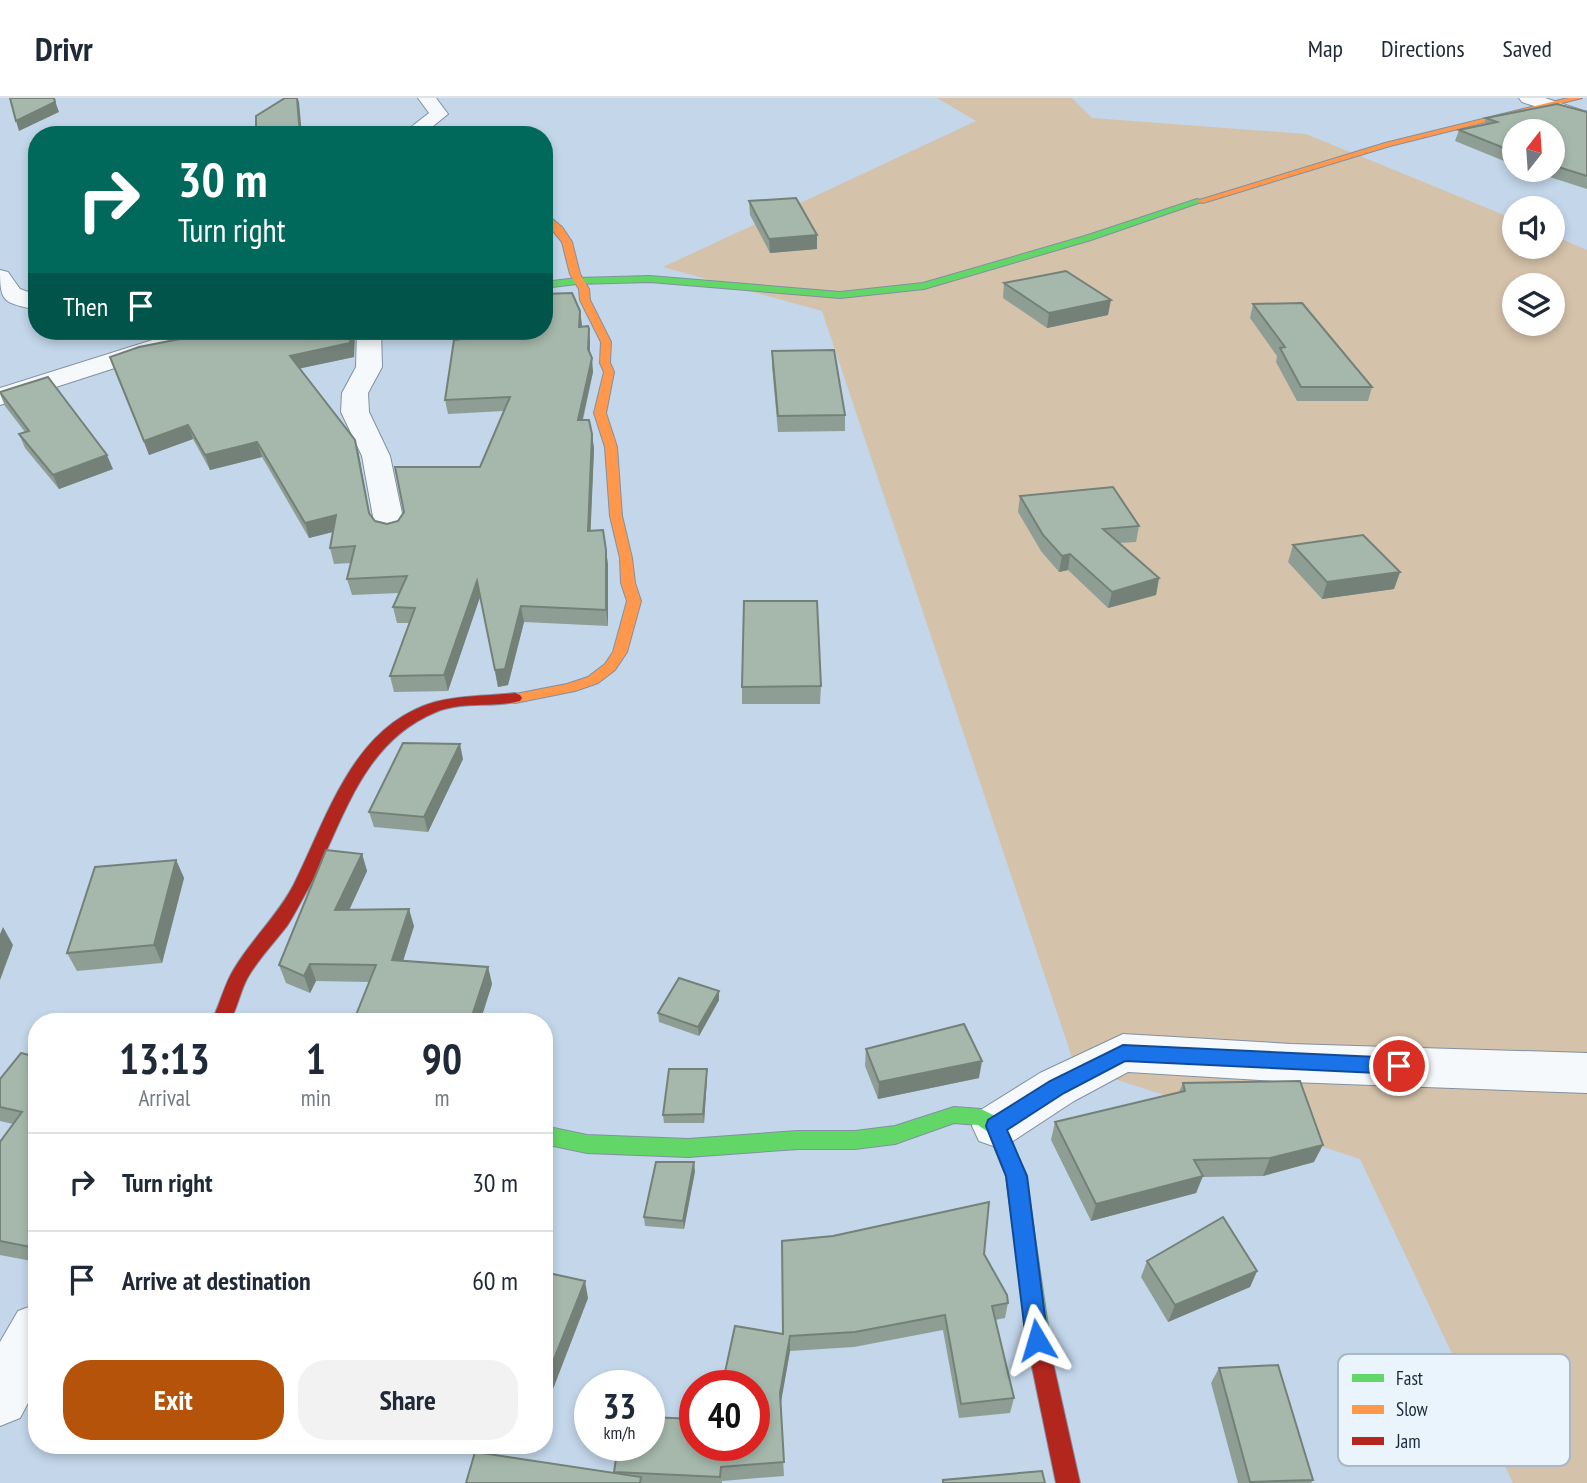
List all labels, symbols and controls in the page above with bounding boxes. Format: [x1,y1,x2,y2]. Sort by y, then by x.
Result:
text: Drivr [35,27,93,70]
text: Map [1308,33,1343,64]
text: Directions [1381,33,1465,64]
text: Saved [1503,33,1552,64]
north arrow [1502,119,1564,182]
map controls [1502,119,1565,336]
text: 30 m [178,147,267,211]
icon: right [63,154,154,245]
button: sound [1502,196,1565,259]
text: Turn right [178,209,286,251]
button: layers [1502,273,1565,336]
icon: arrive [122,287,160,325]
text: Then [63,290,108,323]
text: 13:13 [119,1031,210,1086]
text: 1 [306,1031,326,1086]
text: 90 [422,1031,462,1086]
pin [1369,1036,1429,1096]
icon: arrive [1380,1047,1418,1085]
text: Arrival [138,1083,190,1112]
text: min [301,1083,331,1112]
text: m [434,1083,449,1112]
icon: right [63,1163,101,1201]
text: Turn right [122,1166,213,1199]
text: 30 m [472,1166,518,1199]
icon: arrive [63,1261,101,1299]
text: Arrive at destination [122,1264,311,1297]
text: 60 m [472,1264,518,1297]
position arrow [1000,1303,1074,1377]
legend [1338,1354,1570,1466]
button: Exit [63,1360,284,1440]
button: Share [298,1360,518,1440]
text: Fast [1396,1366,1424,1390]
speed limit sign: 40 [679,1370,770,1461]
text: 33 [603,1383,636,1429]
text: Slow [1396,1397,1429,1421]
text: km/h [604,1421,635,1444]
text: Jam [1395,1429,1421,1453]

